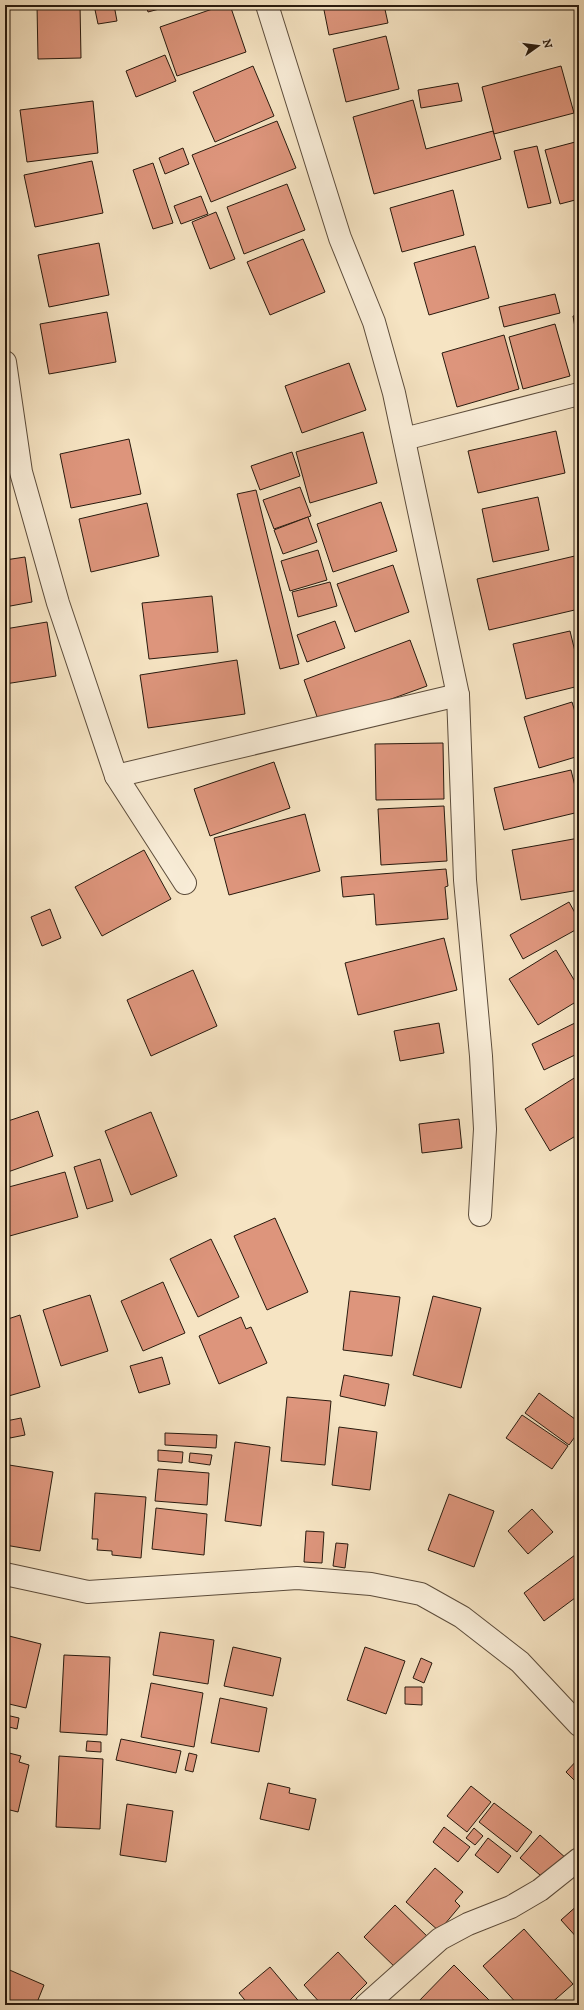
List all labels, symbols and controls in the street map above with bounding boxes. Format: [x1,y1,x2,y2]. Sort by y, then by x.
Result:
north arrow [518,26,558,66]
text: N [539,38,555,50]

